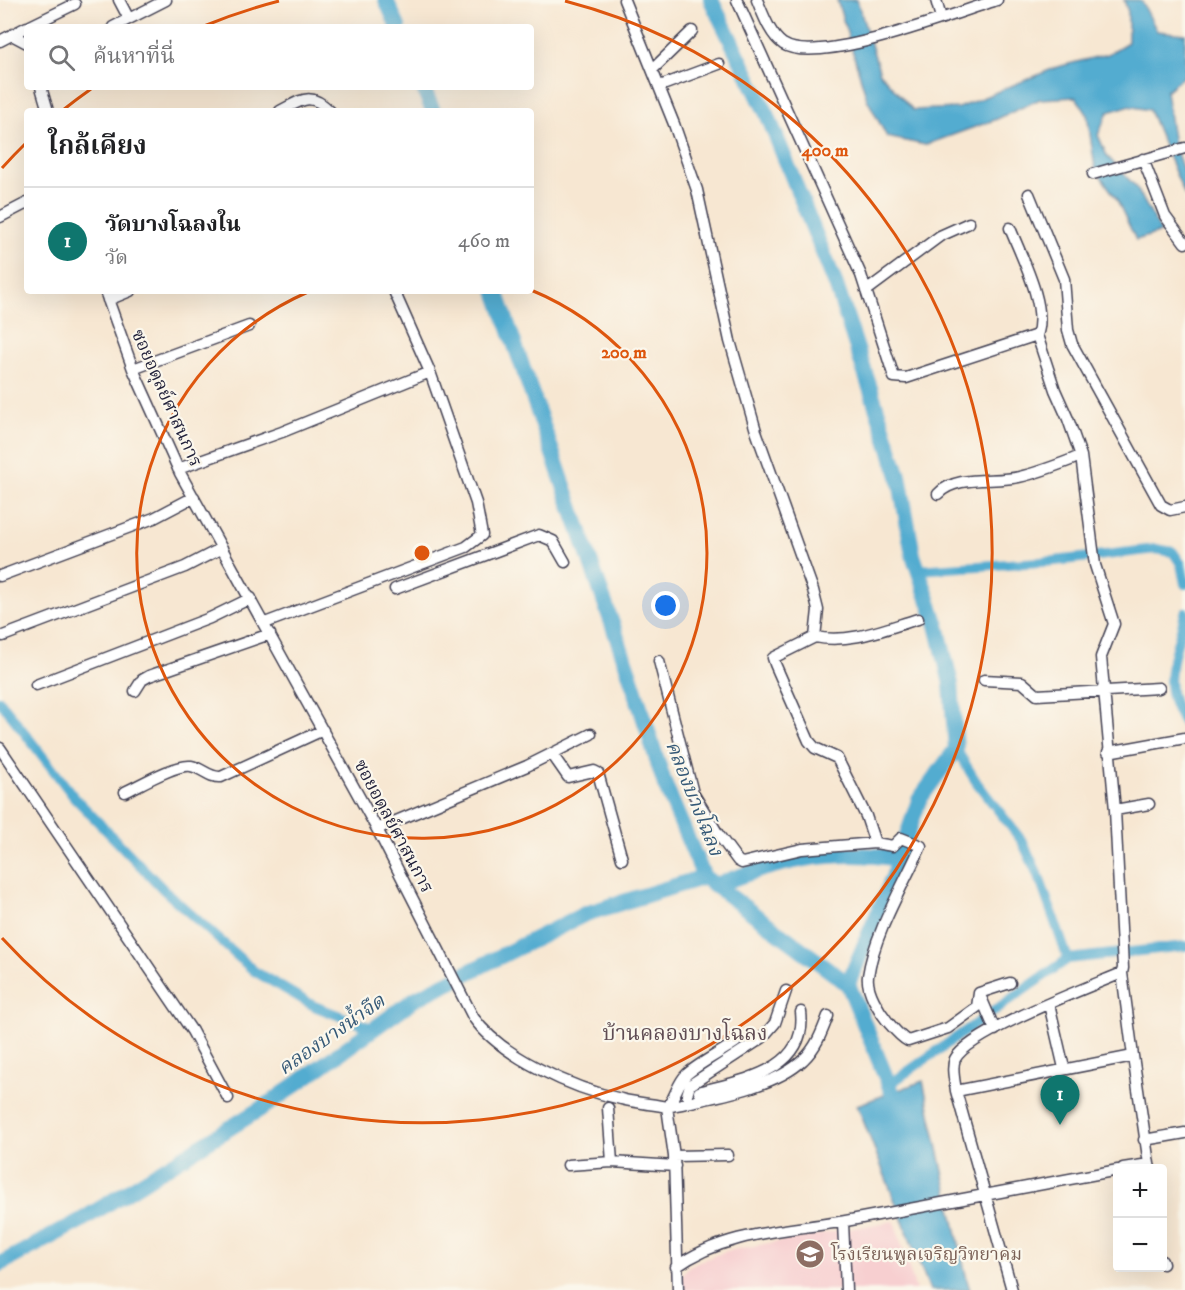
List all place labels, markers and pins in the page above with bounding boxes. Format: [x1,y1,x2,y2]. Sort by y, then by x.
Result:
centre of rings [412,543,432,563]
pin: 1 [1040,1076,1080,1125]
school or university icon: โรงเรียนพูลเจริญวิทยาคม [794,1238,826,1270]
place label: โรงเรียนพูลเจริญวิทยาคม [830,1241,1022,1266]

